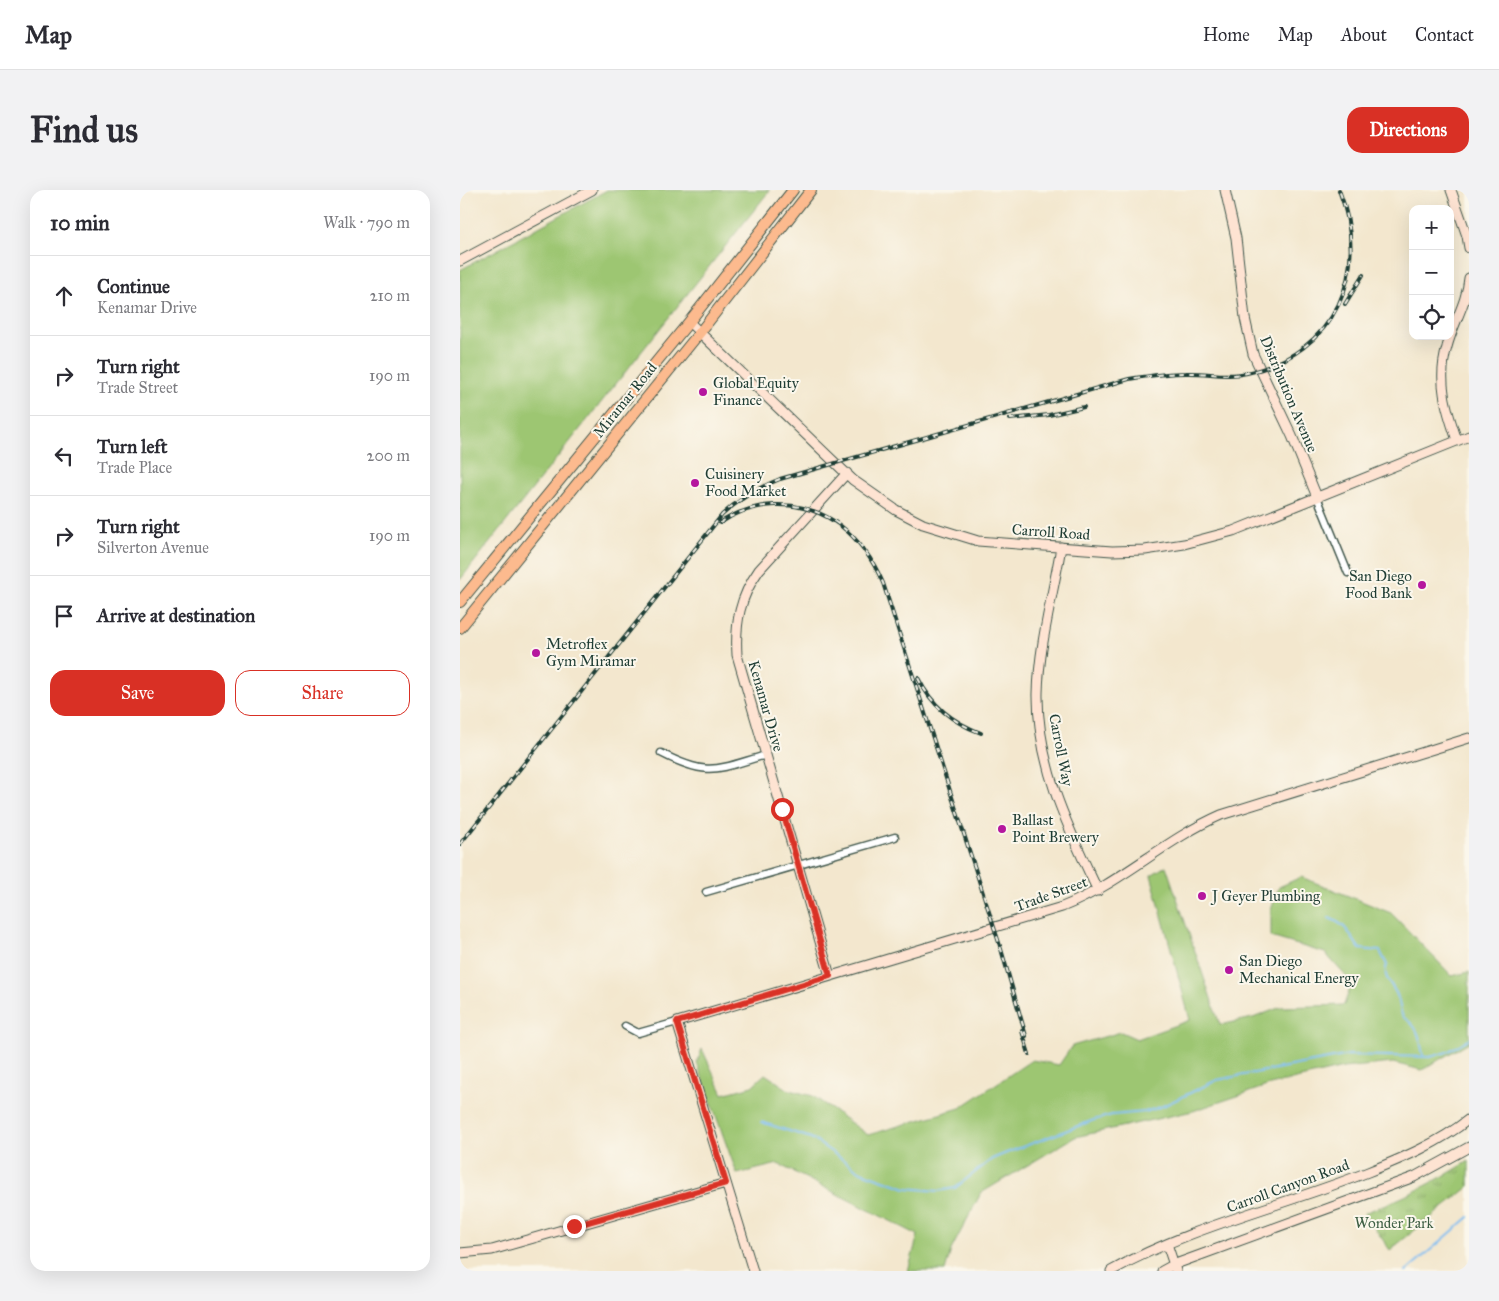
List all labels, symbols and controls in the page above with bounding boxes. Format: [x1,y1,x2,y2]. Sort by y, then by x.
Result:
text: Map [25,20,72,50]
text: Home [1203,24,1250,46]
text: Map [1278,24,1313,46]
text: About [1341,24,1387,46]
text: Contact [1415,24,1474,46]
button: Directions [1347,107,1469,153]
text: Find us [30,109,138,152]
map controls [1409,205,1454,340]
button: + [1409,205,1454,250]
text: 10 min [50,210,110,236]
text: Walk · 790 m [323,213,410,232]
button: − [1409,250,1454,295]
text: Continue [97,275,170,298]
icon: ahead [50,282,78,310]
text: 210 m [370,286,410,305]
button: locate [1409,295,1454,340]
text: Kenamar Drive [97,298,197,317]
street label: Distribution Avenue [1256,333,1322,455]
text: Turn right [97,355,180,378]
street label: Miramar Road [589,358,661,441]
icon: right [50,362,78,390]
text: 190 m [369,366,410,385]
place label: Global Equity Finance [713,374,800,409]
text: Trade Street [97,378,178,397]
marker: Global Equity Finance [697,386,709,398]
text: Turn left [97,435,167,458]
icon: left [50,442,78,470]
text: 200 m [367,446,410,465]
text: Trade Place [97,458,172,477]
place label: Cuisinery Food Market [705,465,787,500]
marker: Cuisinery Food Market [689,477,701,489]
text: Turn right [97,515,180,538]
street label: Carroll Road [1011,520,1091,544]
icon: right [50,522,78,550]
text: 190 m [369,526,410,545]
text: Silverton Avenue [97,538,209,557]
place label: San Diego Food Bank [1345,567,1412,602]
marker: San Diego Food Bank [1416,579,1428,591]
icon: arrive [50,602,78,630]
text: Arrive at destination [97,604,255,627]
place label: Metroflex Gym Miramar [546,635,636,670]
marker: Metroflex Gym Miramar [530,647,542,659]
street label: Kenamar Drive [744,659,788,753]
button: Save [50,670,225,716]
button: Share [235,670,410,716]
street label: Carroll Way [1045,712,1077,789]
route start [771,798,794,821]
place label: Ballast Point Brewery [1012,811,1100,846]
marker: Ballast Point Brewery [996,823,1008,835]
street label: Trade Street [1012,872,1091,915]
place label: J Geyer Plumbing [1210,887,1321,906]
marker: J Geyer Plumbing [1196,890,1208,902]
place label: San Diego Mechanical Energy [1239,952,1359,987]
marker: San Diego Mechanical Energy [1223,964,1235,976]
street label: Carroll Canyon Road [1224,1155,1352,1217]
park label: Wonder Park [1354,1214,1434,1232]
route end [563,1215,586,1238]

